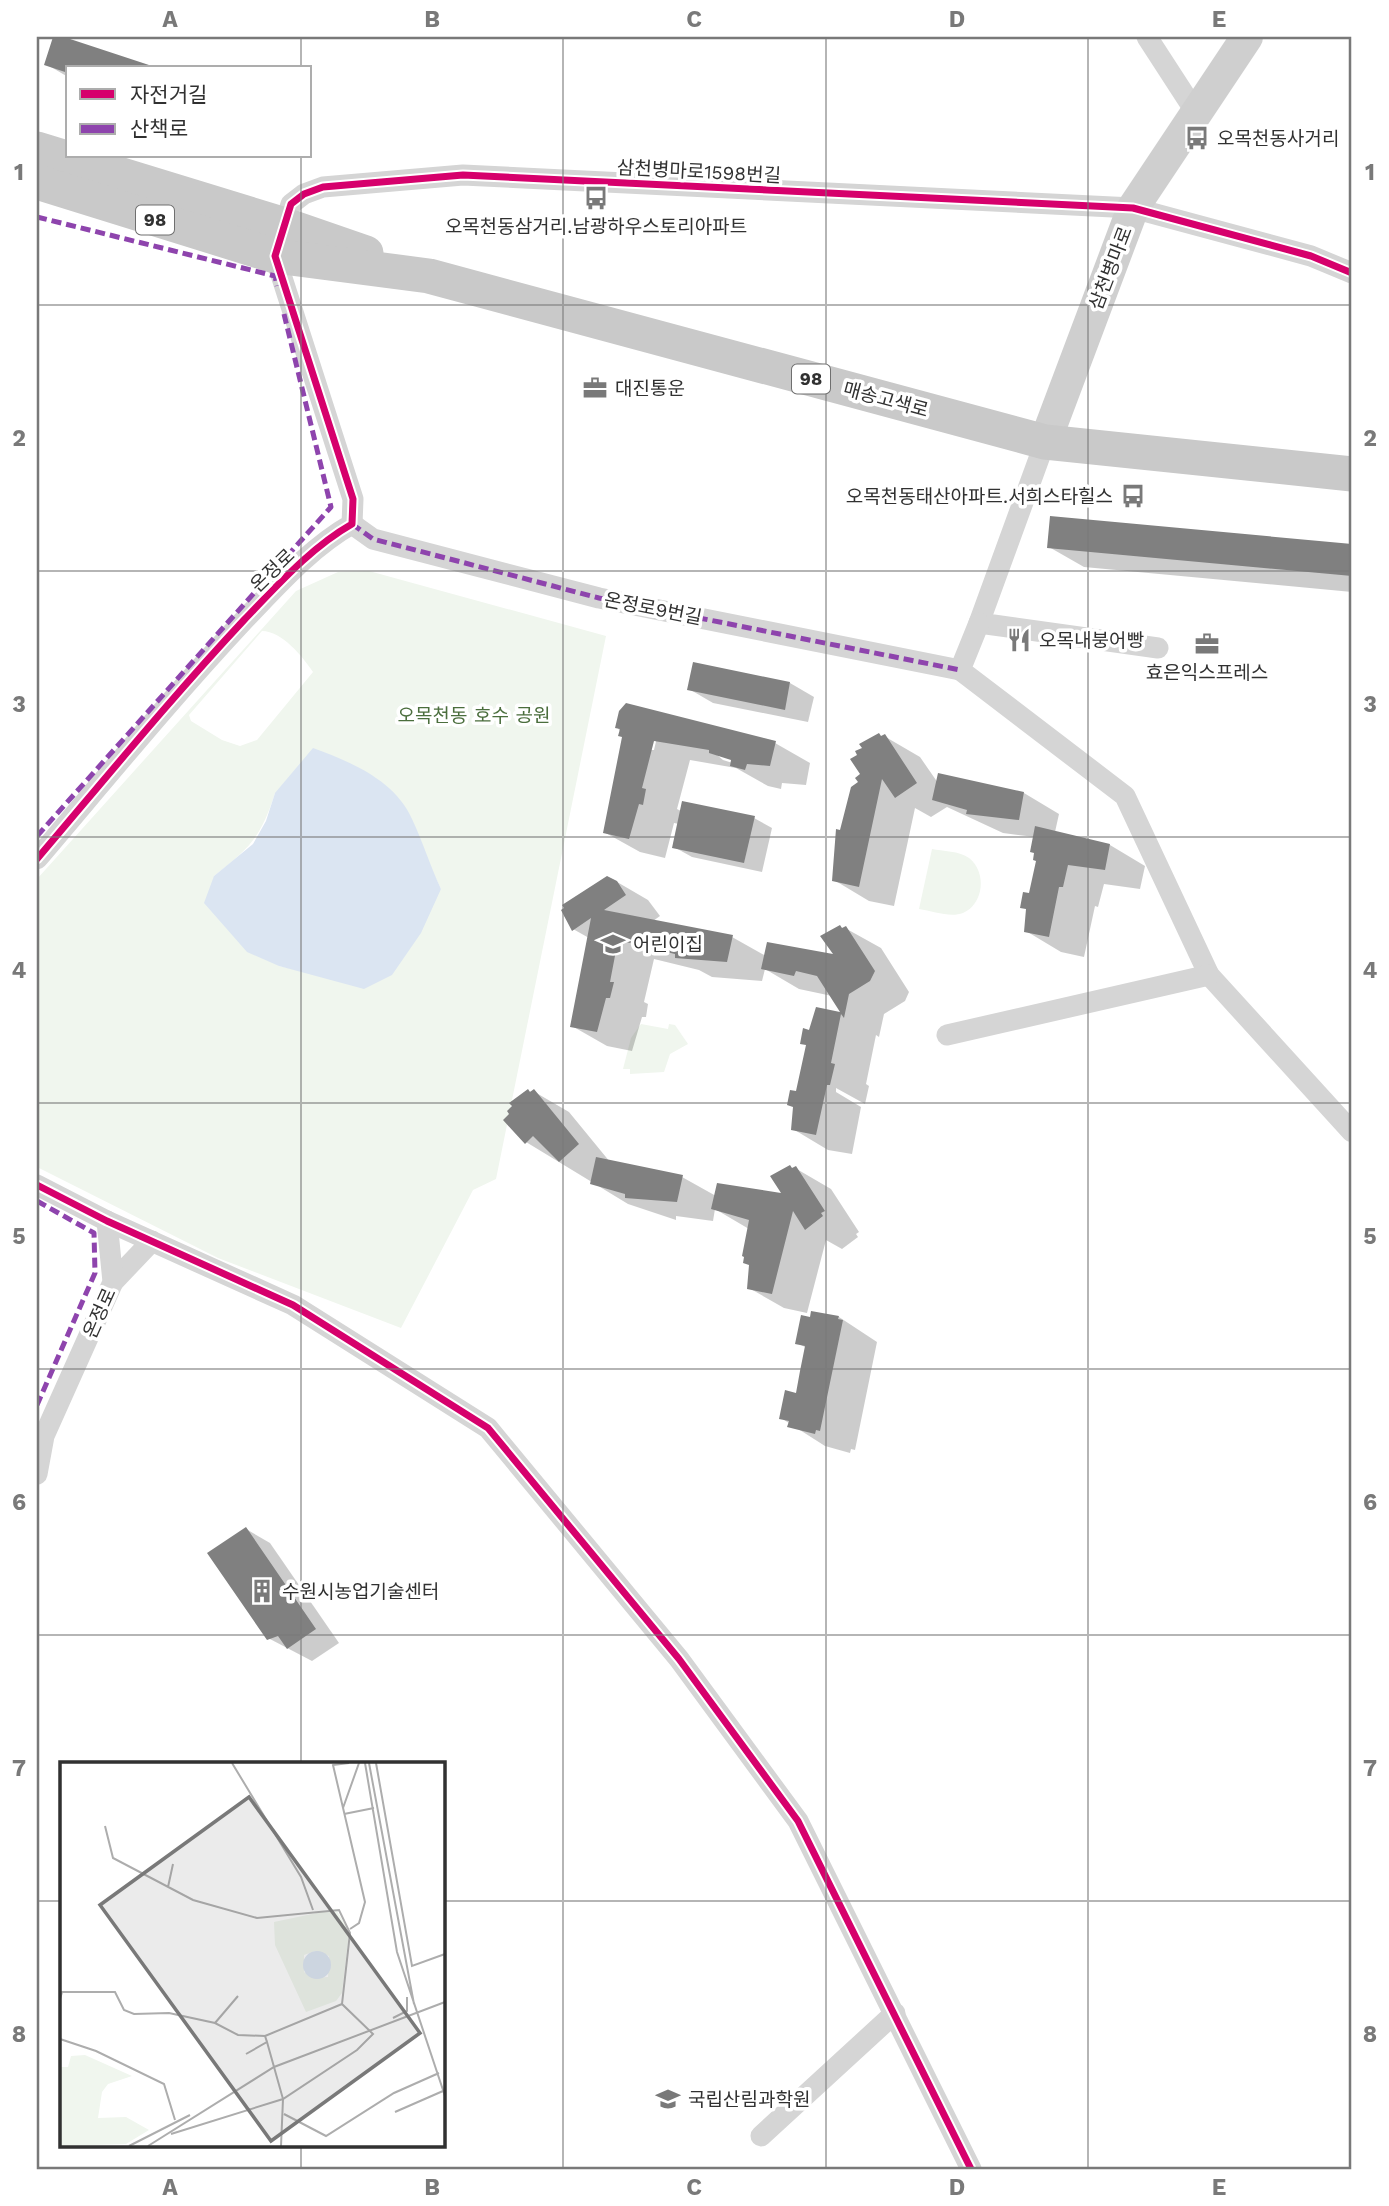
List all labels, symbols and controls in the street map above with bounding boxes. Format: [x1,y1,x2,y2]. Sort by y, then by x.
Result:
text: A [162,6,178,33]
text: B [424,6,440,33]
text: C [686,6,702,33]
text: D [949,6,965,33]
text: E [1212,6,1226,33]
legend [66,66,312,158]
text: 자전거길 [130,82,207,107]
text: 산책로 [130,116,188,141]
bus stop icon: 오목천동사거리 [1183,124,1211,152]
place label: 오목천동사거리 [1217,127,1339,150]
street label: 삼천병마로1598번길 [616,156,782,187]
text: 1 [14,159,24,186]
text: 1 [1365,159,1375,186]
bus stop icon: 오목천동삼거리.남광하우스토리아파트 [582,184,610,212]
road number: 98 [136,205,174,234]
place label: 오목천동삼거리.남광하우스토리아파트 [445,215,747,238]
street label: 삼천병마로 [1084,223,1137,313]
road number: 98 [792,365,830,394]
office icon: 대진통운 [581,374,609,402]
place label: 대진통운 [615,377,685,400]
street label: 매송고색로 [841,377,931,422]
text: 2 [12,425,26,452]
text: 2 [1363,425,1377,452]
bus stop icon: 오목천동태산아파트.서희스타힐스 [1119,482,1147,510]
place label: 오목천동태산아파트.서희스타힐스 [846,485,1113,508]
street label: 온정로 [245,544,299,597]
street label: 온정로9번길 [602,588,704,629]
restaurant icon: 오목내붕어빵 [1005,626,1033,654]
place label: 오목내붕어빵 [1039,629,1144,652]
office icon: 효은익스프레스 [1193,630,1221,658]
place label: 효은익스프레스 [1146,661,1268,684]
text: 3 [12,691,26,718]
text: 3 [1363,691,1377,718]
park label: 오목천동 호수 공원 [398,704,550,727]
school or university icon: 어린이집 [599,930,627,958]
place label: 어린이집 [633,933,703,956]
text: 4 [12,957,27,984]
text: 4 [1363,957,1378,984]
text: 5 [12,1223,26,1250]
text: 5 [1363,1223,1377,1250]
street label: 온정로 [78,1285,121,1342]
text: 6 [12,1489,26,1516]
text: 6 [1363,1489,1377,1516]
building icon: 수원시농업기술센터 [248,1577,276,1605]
place label: 수원시농업기술센터 [282,1580,439,1603]
text: 7 [12,1755,26,1782]
text: 7 [1363,1755,1377,1782]
inset map [60,1762,444,2146]
text: 8 [12,2021,26,2048]
text: 8 [1363,2021,1377,2048]
school or university icon: 국립산림과학원 [654,2085,682,2113]
place label: 국립산림과학원 [688,2088,810,2111]
text: A [162,2174,178,2201]
text: B [424,2174,440,2201]
text: C [686,2174,702,2201]
text: D [949,2174,965,2201]
text: E [1212,2174,1226,2201]

